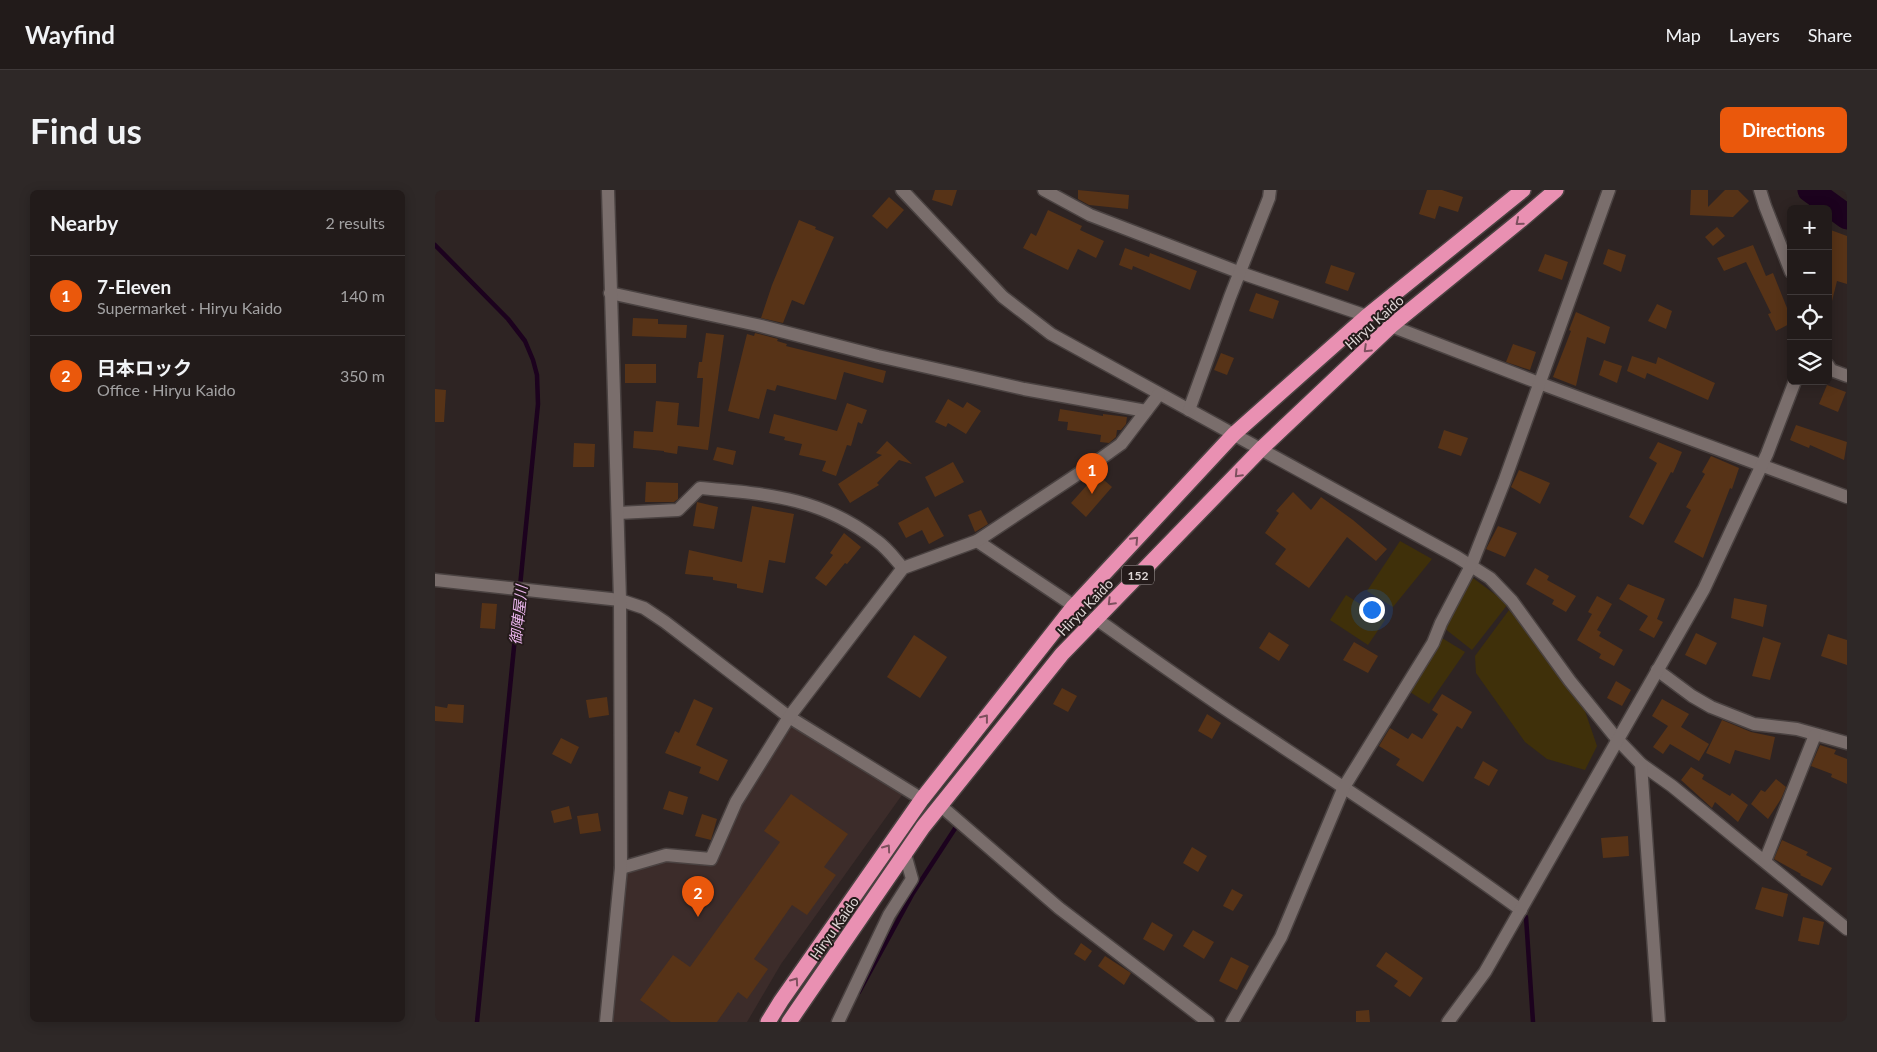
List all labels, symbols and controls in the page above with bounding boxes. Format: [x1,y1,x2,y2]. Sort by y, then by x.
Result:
text: Wayfind [25,20,115,49]
text: Map [1665,24,1701,46]
text: Layers [1729,24,1780,46]
text: Share [1808,24,1852,46]
button: Directions [1720,107,1847,153]
text: Find us [30,109,142,151]
map controls [1787,205,1832,385]
button: + [1787,205,1832,250]
text: Nearby [50,210,118,235]
text: 2 results [325,213,385,232]
one-way arrow [1516,216,1525,225]
button: − [1787,250,1832,295]
text: 7-Eleven [97,275,171,298]
text: 1 [61,286,71,305]
text: 140 m [340,286,385,305]
street label: Hiryu Kaido [1341,291,1407,353]
button: locate [1787,295,1832,340]
text: Supermarket · Hiryu Kaido [97,298,282,317]
button: layers [1787,340,1832,385]
one-way arrow [1364,343,1373,352]
text: 日本ロック [97,356,192,379]
text: 2 [61,366,71,385]
text: 350 m [340,366,385,385]
text: Office · Hiryu Kaido [97,380,236,399]
pin: 1 [1076,453,1108,494]
one-way arrow [1235,468,1244,477]
one-way arrow [1129,537,1138,546]
road number: 152 [1122,566,1154,584]
street label: Hiryu Kaido [1054,575,1117,639]
water label: 御陣屋川 [506,582,530,646]
one-way arrow [1108,596,1117,605]
your location [1359,597,1385,623]
one-way arrow [980,715,988,724]
one-way arrow [881,844,890,853]
pin: 2 [682,876,714,917]
street label: Hiryu Kaido [806,893,862,963]
one-way arrow [789,977,798,987]

